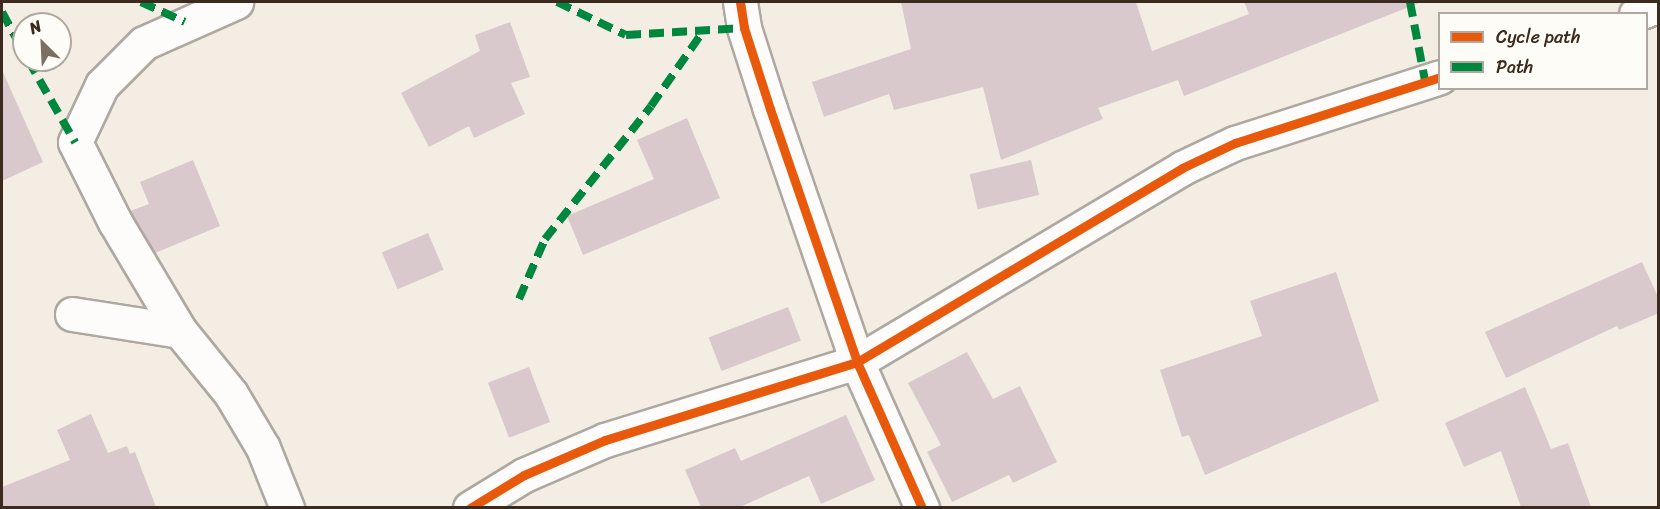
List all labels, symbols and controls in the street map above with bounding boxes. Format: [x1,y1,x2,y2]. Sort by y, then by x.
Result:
text: N [24,11,46,42]
north arrow [12,12,72,72]
legend [1438,12,1648,90]
text: Cycle path [1496,21,1580,53]
text: Path [1496,51,1533,83]

